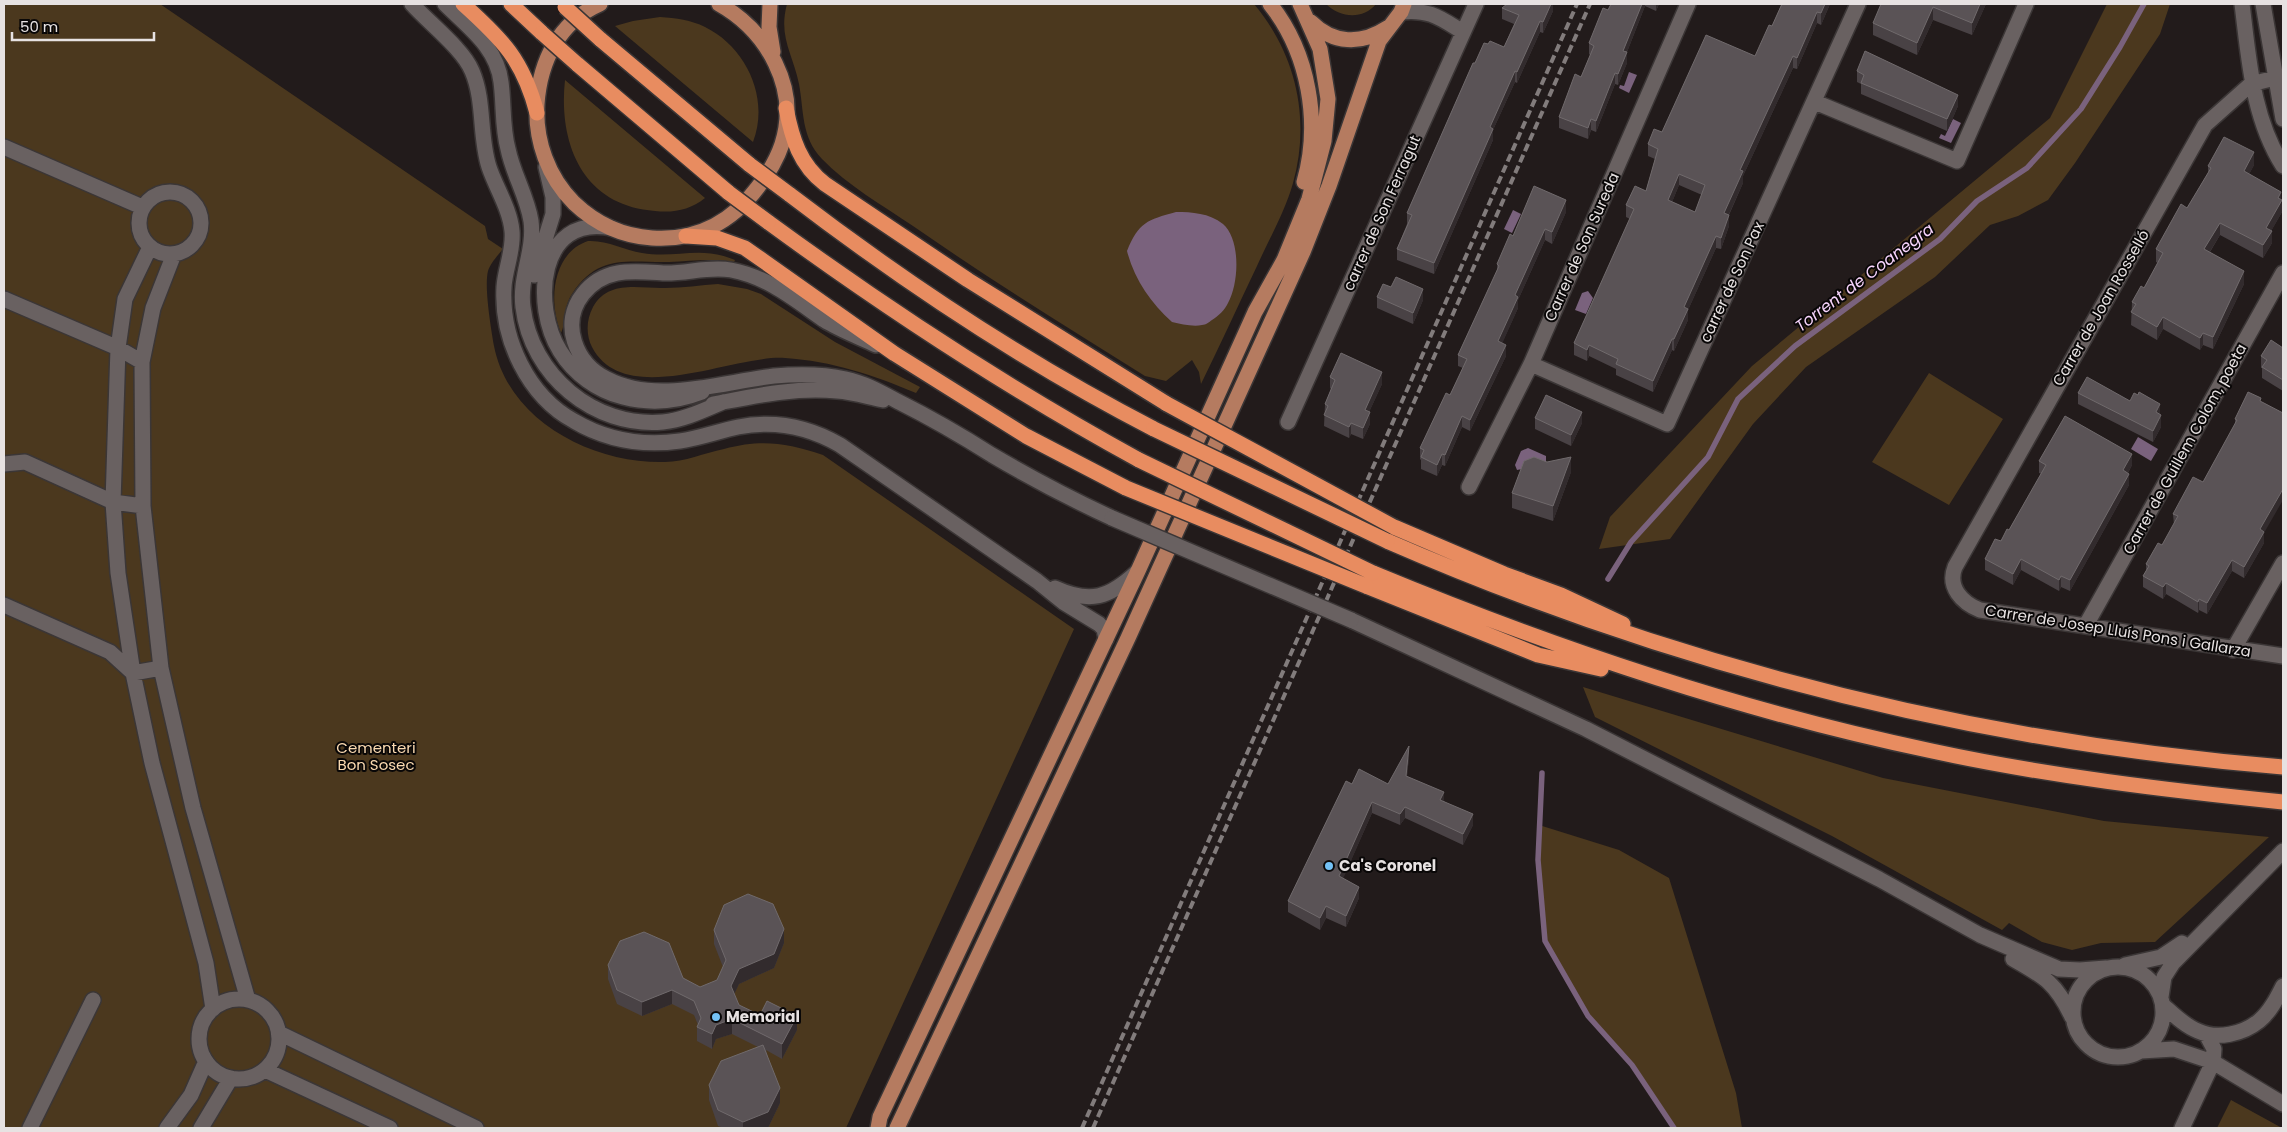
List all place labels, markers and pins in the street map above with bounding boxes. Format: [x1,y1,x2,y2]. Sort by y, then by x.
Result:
place label: Ca's Coronel [1339,855,1436,876]
marker: Ca's Coronel [1323,860,1335,872]
place label: Memorial [726,1006,800,1027]
marker: Memorial [710,1011,722,1023]

